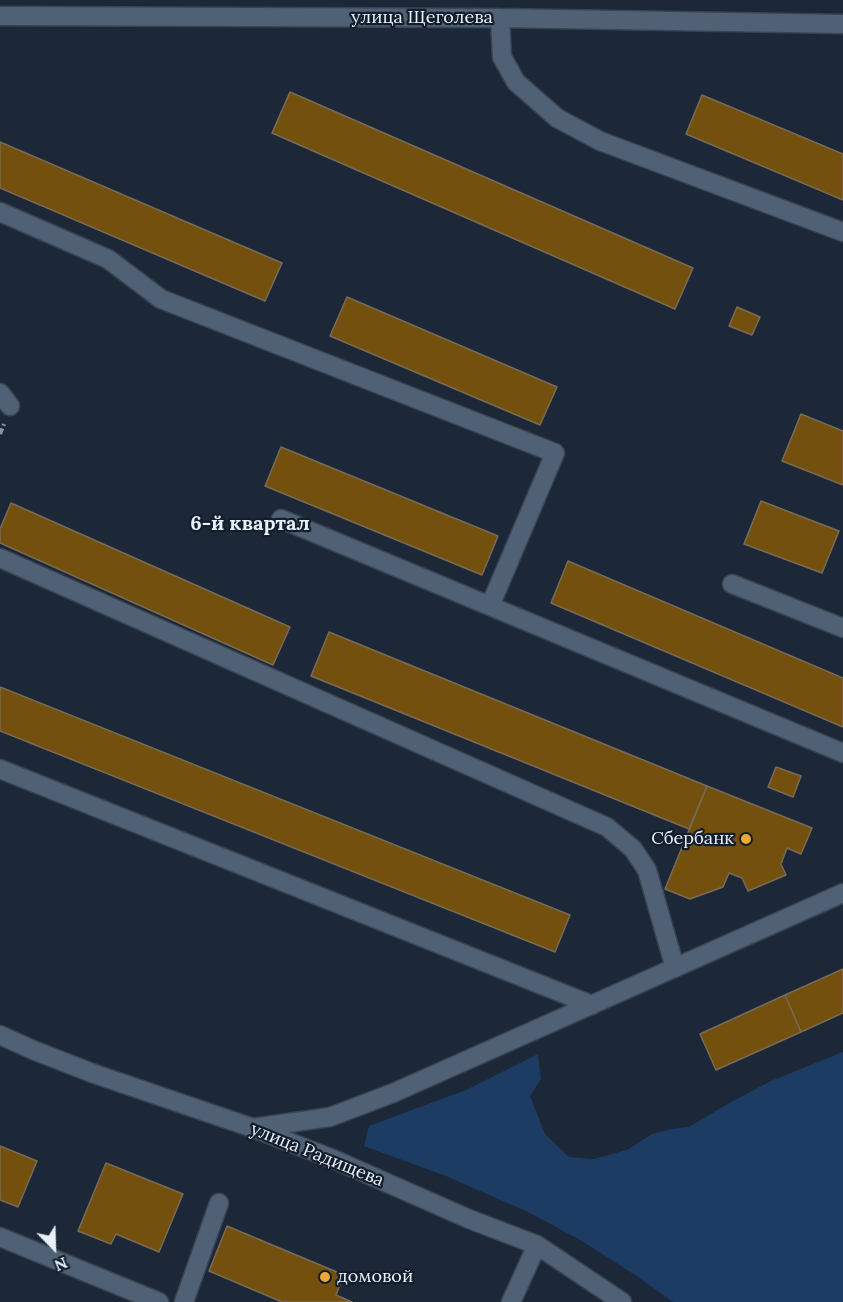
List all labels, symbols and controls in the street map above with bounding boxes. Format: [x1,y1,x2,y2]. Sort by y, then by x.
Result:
street label: улица Щеголева [351,7,493,29]
district label: 6-й квартал [190,512,310,536]
place label: Сбербанк [651,828,734,850]
marker: Сбербанк [739,832,753,846]
street label: улица Радищева [247,1118,387,1192]
north arrow [24,1218,84,1278]
text: N [51,1253,71,1276]
place label: домовой [337,1266,413,1288]
marker: домовой [318,1270,332,1284]

